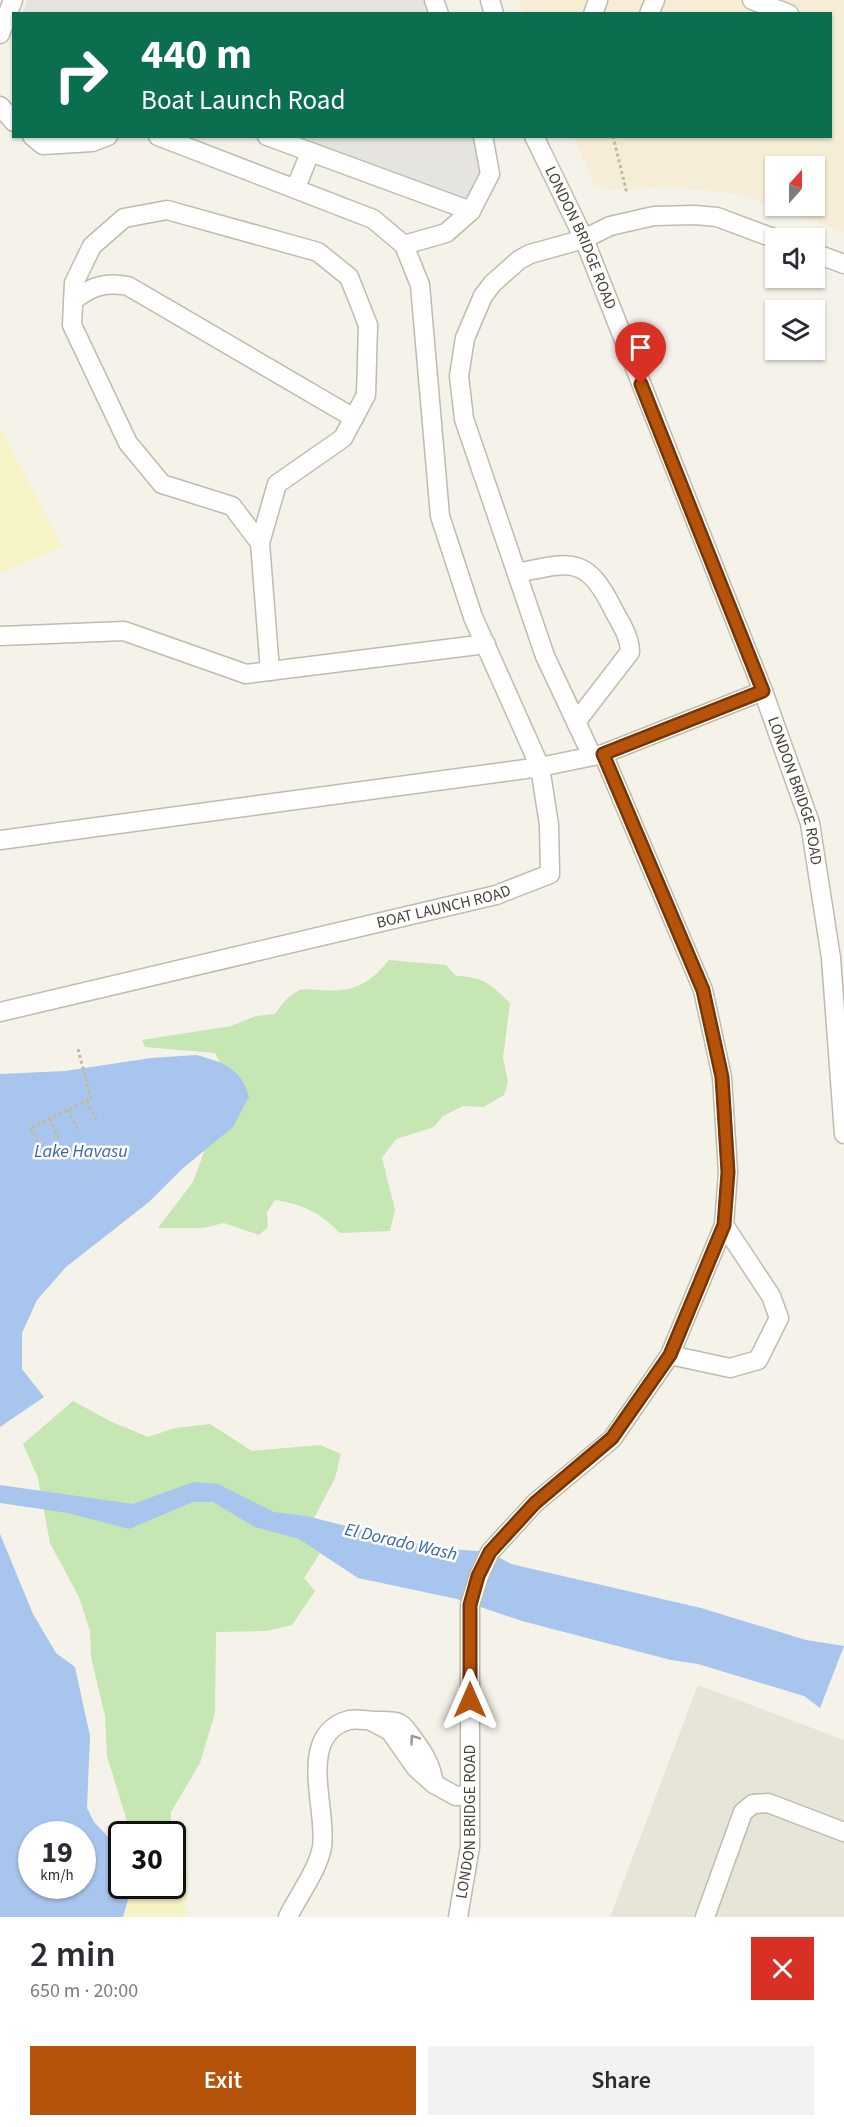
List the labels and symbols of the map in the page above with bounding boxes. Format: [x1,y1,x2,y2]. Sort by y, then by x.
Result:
north arrow [765,156,825,216]
street label: LONDON BRIDGE ROAD [539,162,622,313]
pin [615,322,666,384]
street label: LONDON BRIDGE ROAD [762,714,827,867]
street label: BOAT LAUNCH ROAD [374,879,514,934]
water label: Lake Havasu [34,1139,128,1164]
water label: El Dorado Wash [342,1517,460,1567]
position arrow [438,1668,502,1732]
one-way arrow [410,1734,421,1745]
street label: LONDON BRIDGE ROAD [450,1745,481,1900]
speed limit sign: 30 [108,1821,186,1899]

